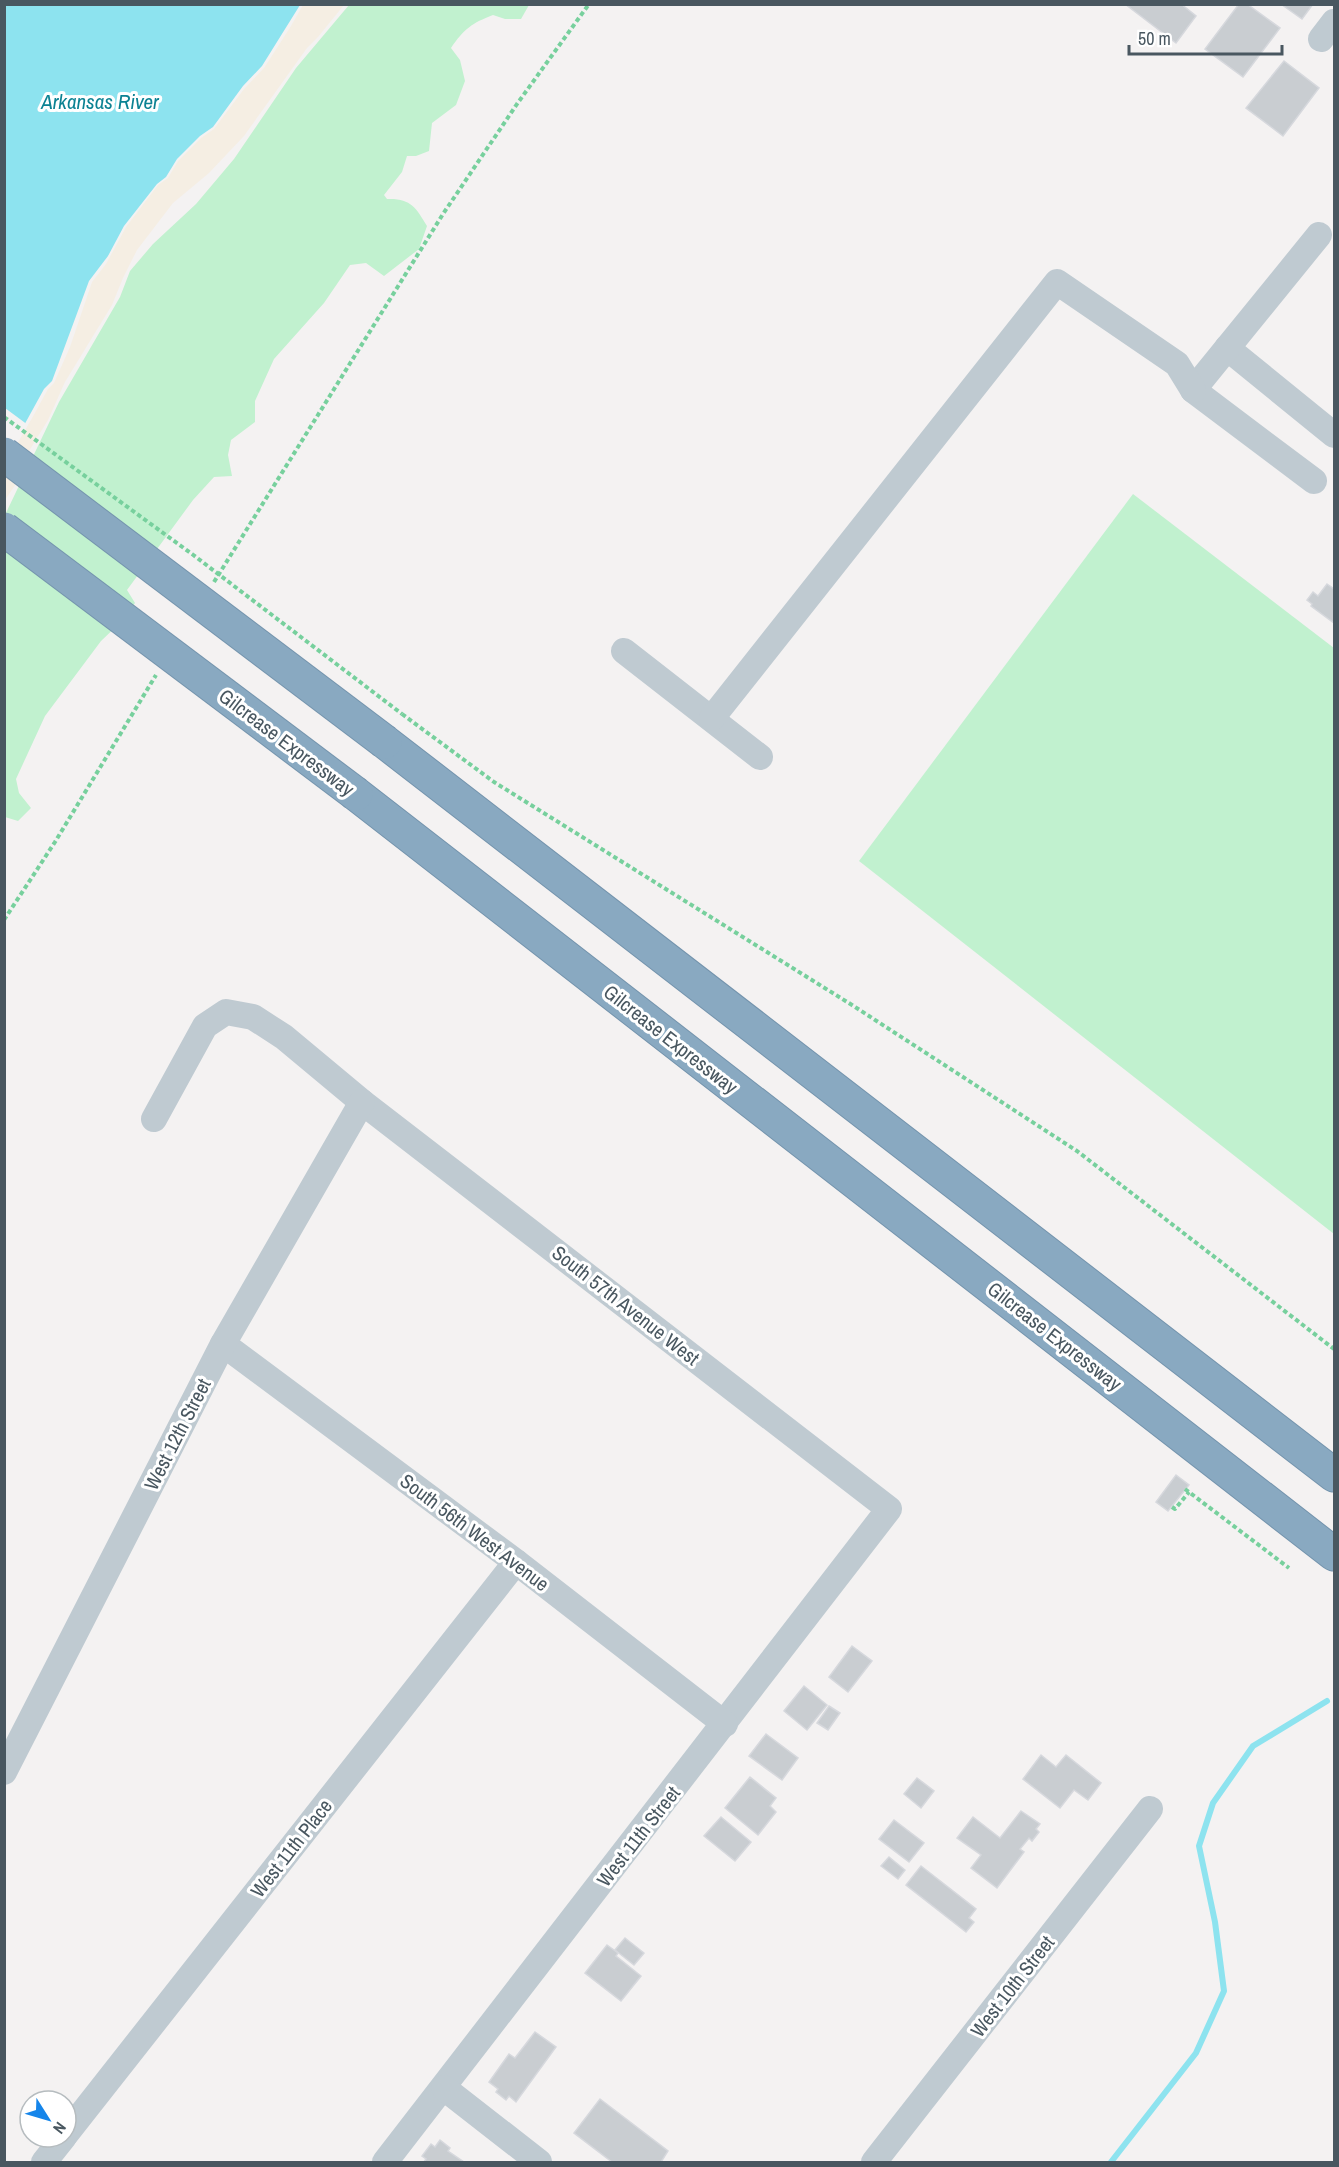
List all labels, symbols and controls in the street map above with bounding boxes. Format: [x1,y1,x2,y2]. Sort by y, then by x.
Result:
scale bar [1129,18,1282,56]
text: 50 m [1138,26,1171,51]
water label: Arkansas River [40,87,160,116]
street label: Gilcrease Expressway [214,682,361,802]
street label: Gilcrease Expressway [598,978,744,1100]
street label: South 57th Avenue West [547,1239,706,1371]
street label: Gilcrease Expressway [982,1275,1128,1397]
street label: West 12th Street [137,1373,217,1494]
street label: South 56th West Avenue [395,1467,555,1597]
street label: West 11th Street [590,1780,686,1892]
street label: West 11th Place [244,1793,338,1903]
street label: West 10th Street [964,1929,1060,2042]
north arrow [18,2089,78,2149]
text: N [48,2118,72,2138]

